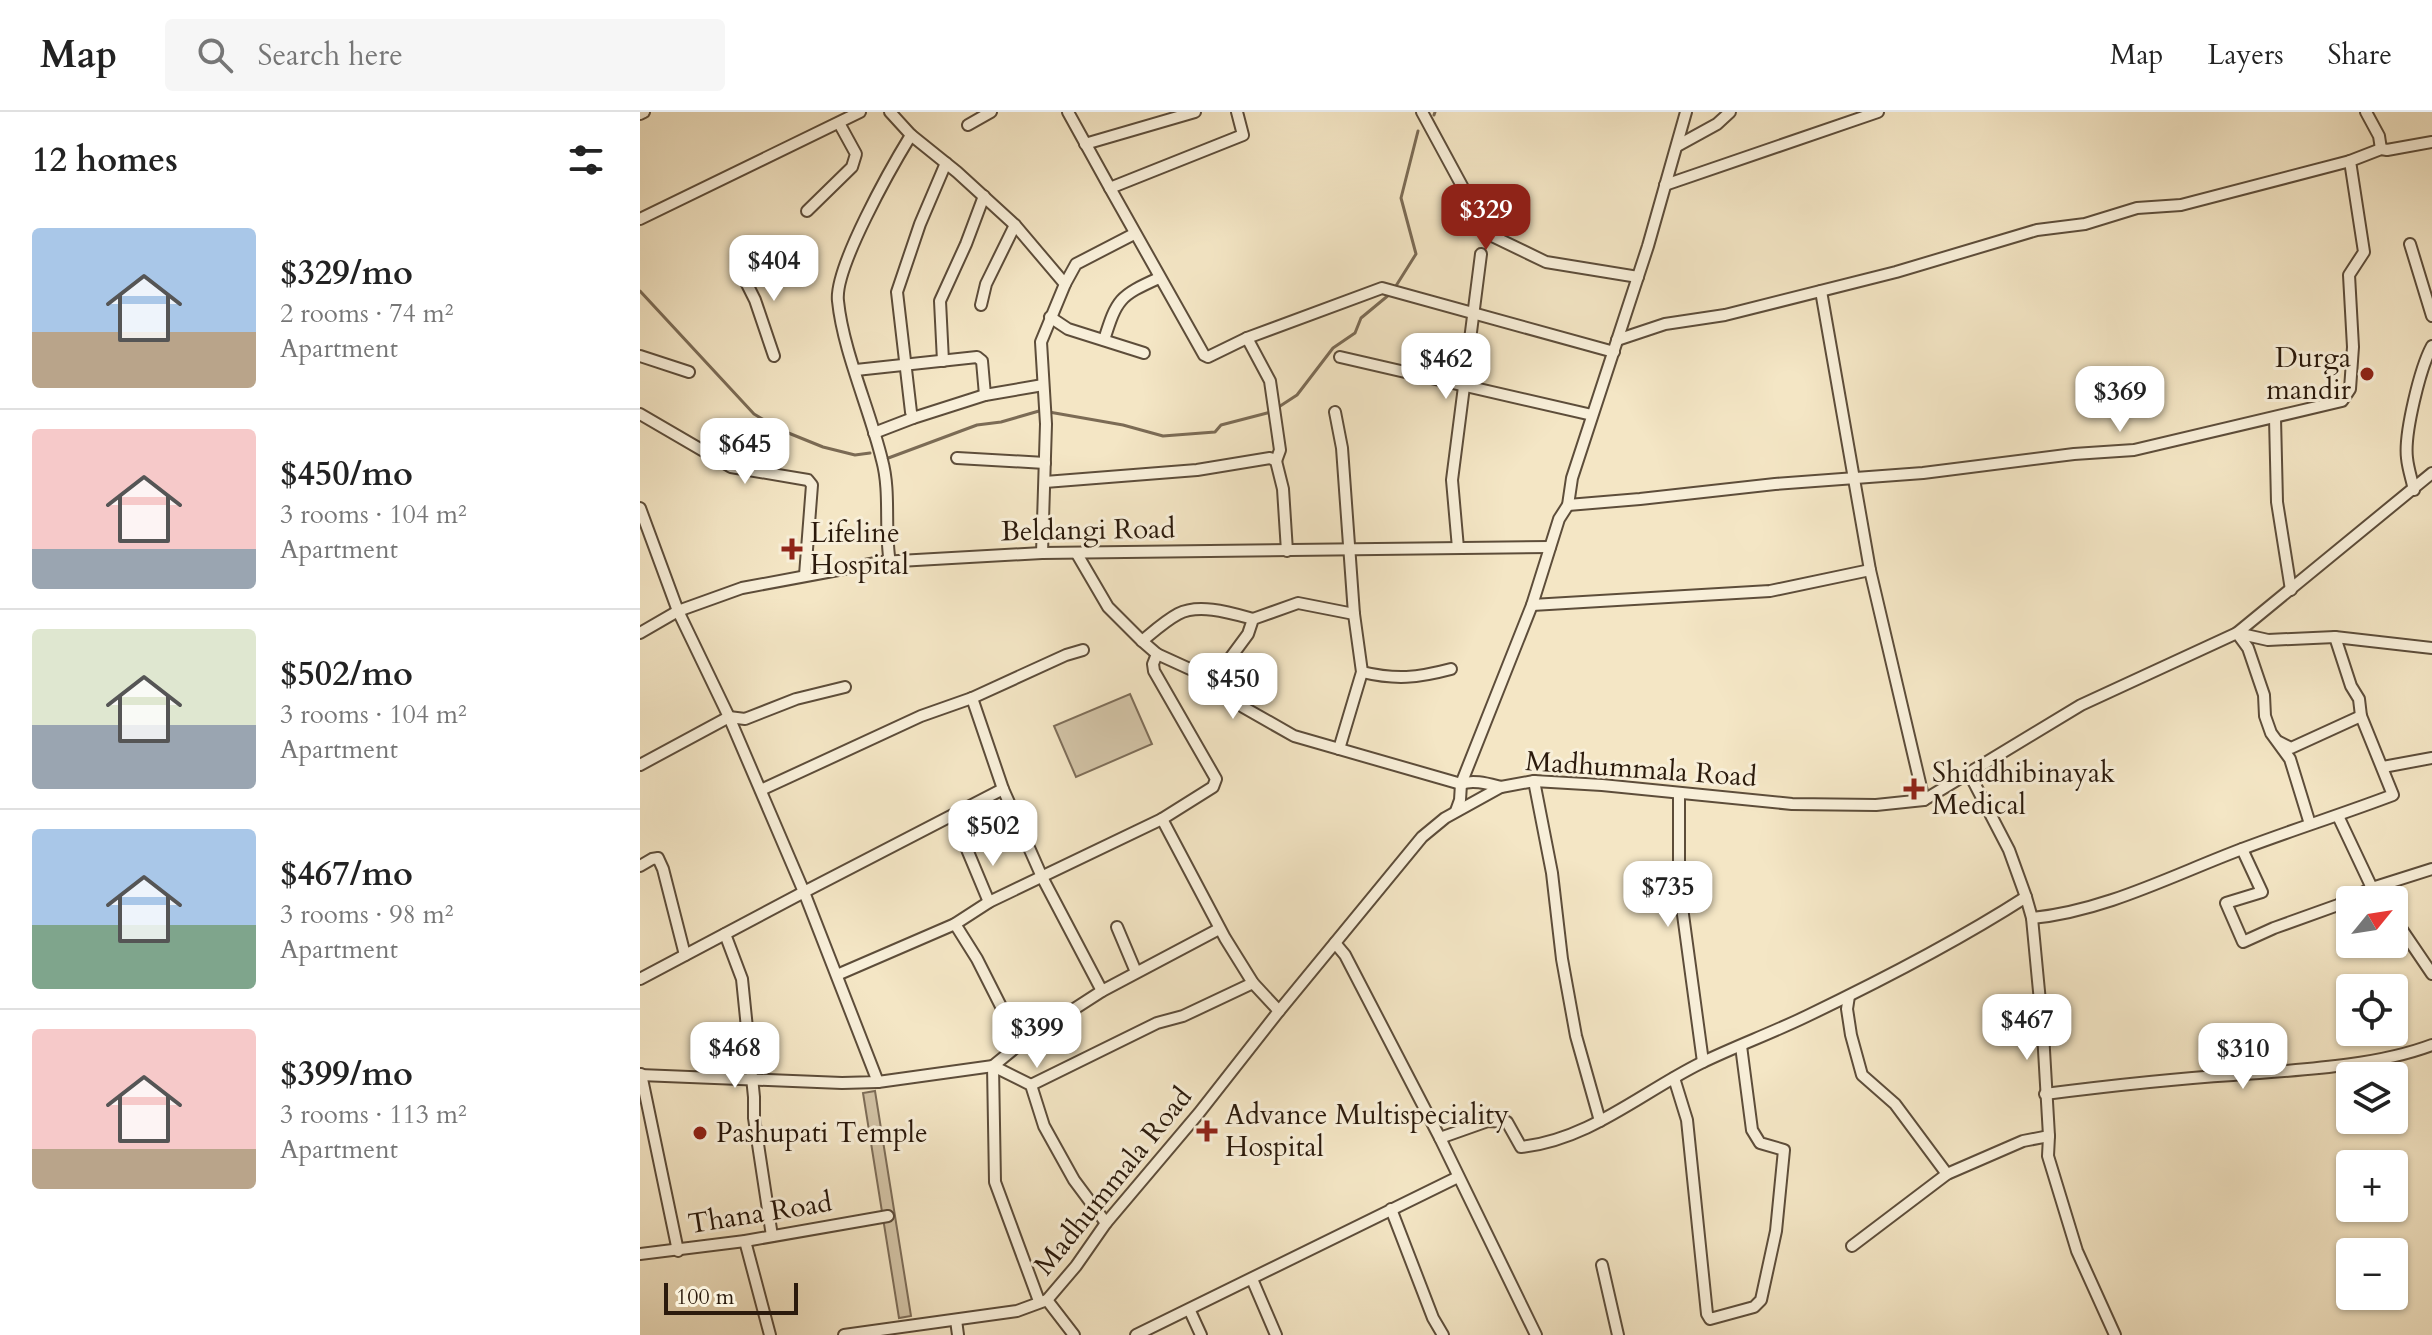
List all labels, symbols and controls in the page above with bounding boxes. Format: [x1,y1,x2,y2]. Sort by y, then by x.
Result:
search box [165,19,725,91]
text: Map [40,29,117,81]
icon: search [193,33,237,77]
text: Search here [257,35,403,76]
text: Map [2110,36,2163,74]
text: Layers [2207,36,2284,74]
text: Share [2328,36,2392,74]
text: 12 homes [32,137,178,183]
icon: filters [564,138,608,182]
pin: $329 [1439,184,1533,252]
text: $329 [1459,192,1513,227]
pin: $404 [727,235,821,303]
text: $404 [747,243,801,278]
text: $329/mo [280,250,413,296]
icon: home [96,260,192,356]
text: 2 rooms · 74 m² [280,296,453,331]
text: Apartment [280,331,398,366]
pin: $462 [1399,333,1493,401]
place label: Durga mandir [2266,339,2352,409]
text: $462 [1419,341,1473,376]
marker: Durga mandir [2358,365,2376,383]
pin: $369 [2073,366,2167,434]
text: $369 [2093,374,2147,409]
pin: $645 [698,418,792,486]
text: $645 [718,426,772,461]
text: $450/mo [280,451,413,497]
icon: home [96,461,192,557]
text: 3 rooms · 104 m² [280,497,467,532]
street label: Beldangi Road [1000,509,1176,551]
place label: Lifeline Hospital [810,514,909,584]
text: Apartment [280,532,398,567]
marker: Lifeline Hospital [781,538,803,560]
text: $502/mo [280,651,413,697]
pin: $450 [1186,653,1280,721]
icon: home [96,661,192,757]
text: $450 [1206,661,1260,696]
text: 3 rooms · 104 m² [280,697,467,732]
text: Apartment [280,732,398,767]
street label: Madhummala Road [1524,742,1758,796]
place label: Shiddhibinayak Medical [1932,754,2115,824]
marker: Shiddhibinayak Medical [1903,778,1925,800]
pin: $502 [946,800,1040,868]
text: $502 [966,808,1020,843]
text: $467/mo [280,851,413,897]
icon: home [96,861,192,957]
pin: $735 [1621,861,1715,929]
text: $735 [1641,869,1695,904]
north arrow [2336,886,2408,958]
map controls [2336,886,2408,1310]
text: 3 rooms · 98 m² [280,897,453,932]
text: Apartment [280,932,398,967]
button: locate [2336,974,2408,1046]
pin: $467 [1980,994,2074,1062]
pin: $399 [990,1002,1084,1070]
text: $467 [2000,1002,2054,1037]
text: $399 [1010,1010,1064,1045]
pin: $468 [688,1022,782,1090]
pin: $310 [2196,1023,2290,1091]
text: $468 [708,1030,762,1065]
text: $310 [2216,1031,2270,1066]
text: $399/mo [280,1051,413,1097]
icon: home [96,1061,192,1157]
button: layers [2336,1062,2408,1134]
street label: Madhummala Road [1025,1079,1201,1283]
place label: Advance Multispeciality Hospital [1225,1096,1509,1166]
text: 3 rooms · 113 m² [280,1097,467,1132]
place label: Pashupati Temple [716,1114,928,1152]
marker: Advance Multispeciality Hospital [1196,1120,1218,1142]
marker: Pashupati Temple [691,1124,709,1142]
text: Apartment [280,1132,398,1167]
button: + [2336,1150,2408,1222]
street label: Thana Road [685,1183,835,1243]
button: − [2336,1238,2408,1310]
scale bar [664,1279,798,1315]
text: 100 m [676,1282,734,1312]

